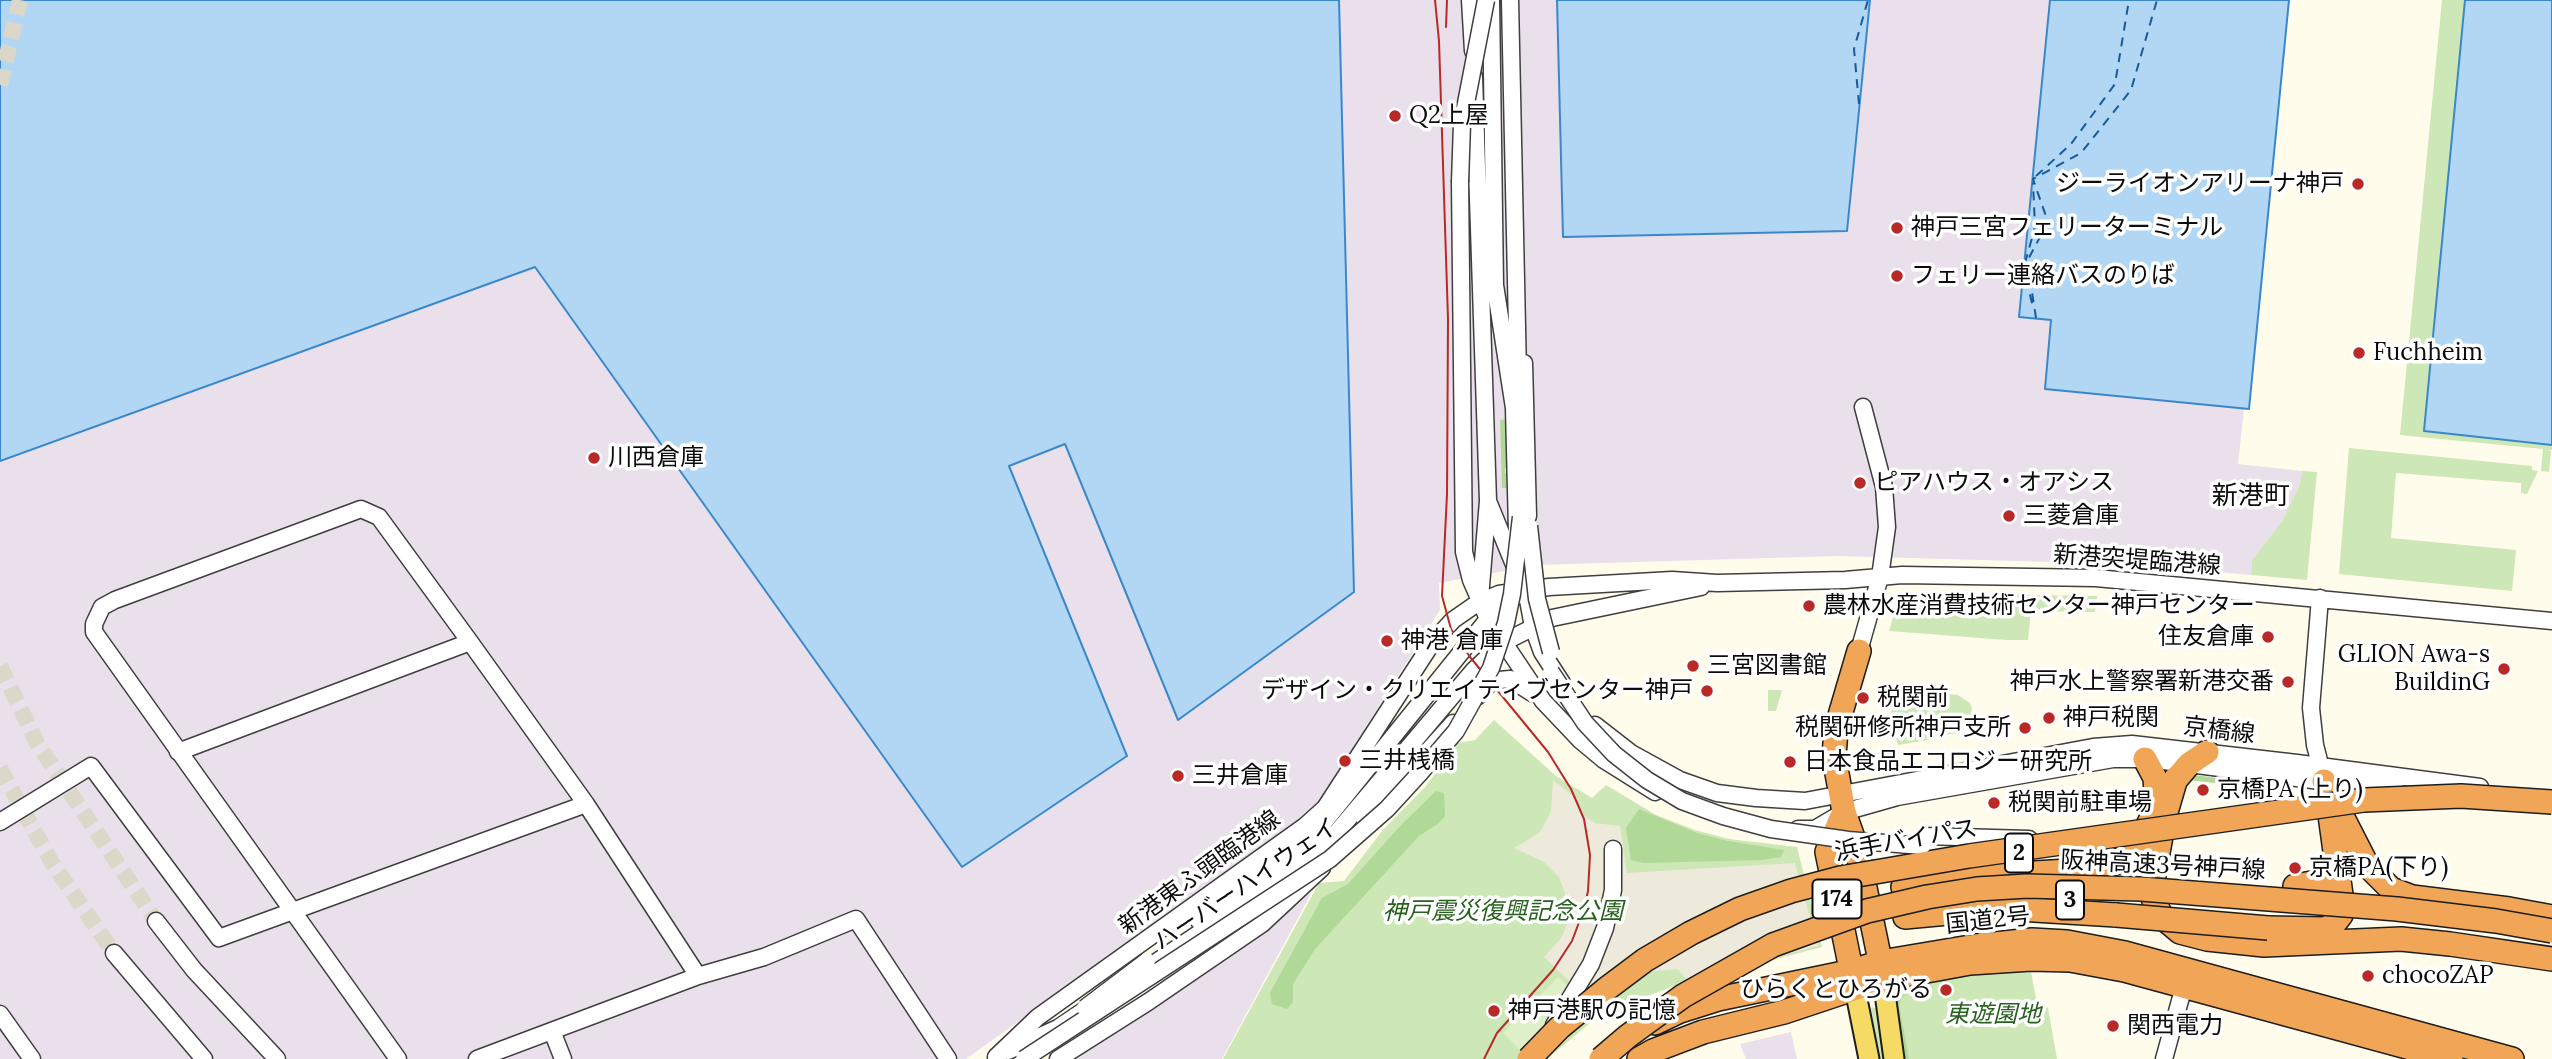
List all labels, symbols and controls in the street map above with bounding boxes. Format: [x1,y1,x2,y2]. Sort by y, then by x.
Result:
place label: Q2上屋 [1409,102,1489,130]
marker: Q2上屋 [1387,108,1403,124]
place label: ジーライオンアリーナ神戸 [2056,170,2344,198]
marker: ジーライオンアリーナ神戸 [2350,176,2366,192]
place label: 神戸三宮フェリーターミナル [1911,214,2223,242]
marker: 神戸三宮フェリーターミナル [1889,220,1905,236]
place label: フェリー連絡バスのりば [1911,262,2175,290]
marker: フェリー連絡バスのりば [1889,268,1905,284]
place label: Fuchheim [2373,339,2483,367]
marker: Fuchheim [2351,345,2367,361]
place label: 川西倉庫 [608,444,704,472]
marker: 川西倉庫 [586,450,602,466]
place label: ピアハウス・オアシス [1874,469,2114,497]
marker: ピアハウス・オアシス [1852,475,1868,491]
district label: 新港町 [2212,481,2290,513]
place label: 三菱倉庫 [2023,502,2119,530]
marker: 三菱倉庫 [2001,508,2017,524]
street label: 新港突堤臨港線 [2052,541,2222,581]
place label: 農林水産消費技術センター神戸センター [1823,592,2255,620]
marker: 農林水産消費技術センター神戸センター [1801,598,1817,614]
place label: 住友倉庫 [2158,623,2254,651]
place label: 神港 倉庫 [1401,627,1503,655]
marker: 住友倉庫 [2260,629,2276,645]
marker: 神港 倉庫 [1379,633,1395,649]
place label: GLION Awa‐s BuildinG [2338,641,2490,697]
place label: 三宮図書館 [1707,652,1827,680]
marker: 三宮図書館 [1685,658,1701,674]
marker: GLION Awa‐s BuildinG [2496,661,2512,677]
place label: 神戸水上警察署新港交番 [2010,668,2274,696]
marker: 神戸水上警察署新港交番 [2280,674,2296,690]
place label: デザイン・クリエイティブセンター神戸 [1261,677,1693,705]
marker: デザイン・クリエイティブセンター神戸 [1699,683,1715,699]
place label: 税関前 [1877,684,1949,712]
marker: 税関前 [1855,690,1871,706]
place label: 神戸税関 [2063,704,2159,732]
marker: 神戸税関 [2041,710,2057,726]
street label: 京橋線 [2182,712,2256,750]
place label: 税関研修所神戸支所 [1795,714,2011,742]
marker: 税関研修所神戸支所 [2017,720,2033,736]
place label: 三井桟橋 [1359,747,1455,775]
place label: 日本食品エコロジー研究所 [1804,748,2092,776]
marker: 三井桟橋 [1337,753,1353,769]
marker: 日本食品エコロジー研究所 [1782,754,1798,770]
place label: 三井倉庫 [1192,762,1288,790]
marker: 三井倉庫 [1170,768,1186,784]
place label: 京橋PA (上り) [2217,776,2363,804]
marker: 京橋PA (上り) [2195,782,2211,798]
place label: 税関前駐車場 [2008,789,2152,817]
marker: 税関前駐車場 [1986,795,2002,811]
street label: 新港東ふ頭臨港線 [1114,805,1286,941]
street label: ハーバーハイウェイ [1148,813,1344,957]
street label: 浜手バイパス [1833,814,1979,868]
road number: 2 [2005,834,2033,873]
street label: 阪神高速3号神戸線 [2060,846,2266,886]
place label: 京橋PA(下り) [2309,854,2448,882]
marker: 京橋PA(下り) [2287,860,2303,876]
road number: 174 [1812,879,1862,918]
road number: 3 [2056,880,2084,920]
park label: 神戸震災復興記念公園 [1383,898,1623,926]
street label: 国道2号 [1944,902,2032,940]
place label: chocoZAP [2382,962,2494,990]
marker: chocoZAP [2360,968,2376,984]
place label: ひらくとひろがる [1740,976,1932,1004]
marker: ひらくとひろがる [1938,982,1954,998]
place label: 神戸港駅の記憶 [1508,997,1676,1025]
park label: 東遊園地 [1945,1001,2041,1029]
marker: 神戸港駅の記憶 [1486,1003,1502,1019]
place label: 関西電力 [2127,1012,2223,1040]
marker: 関西電力 [2105,1018,2121,1034]

